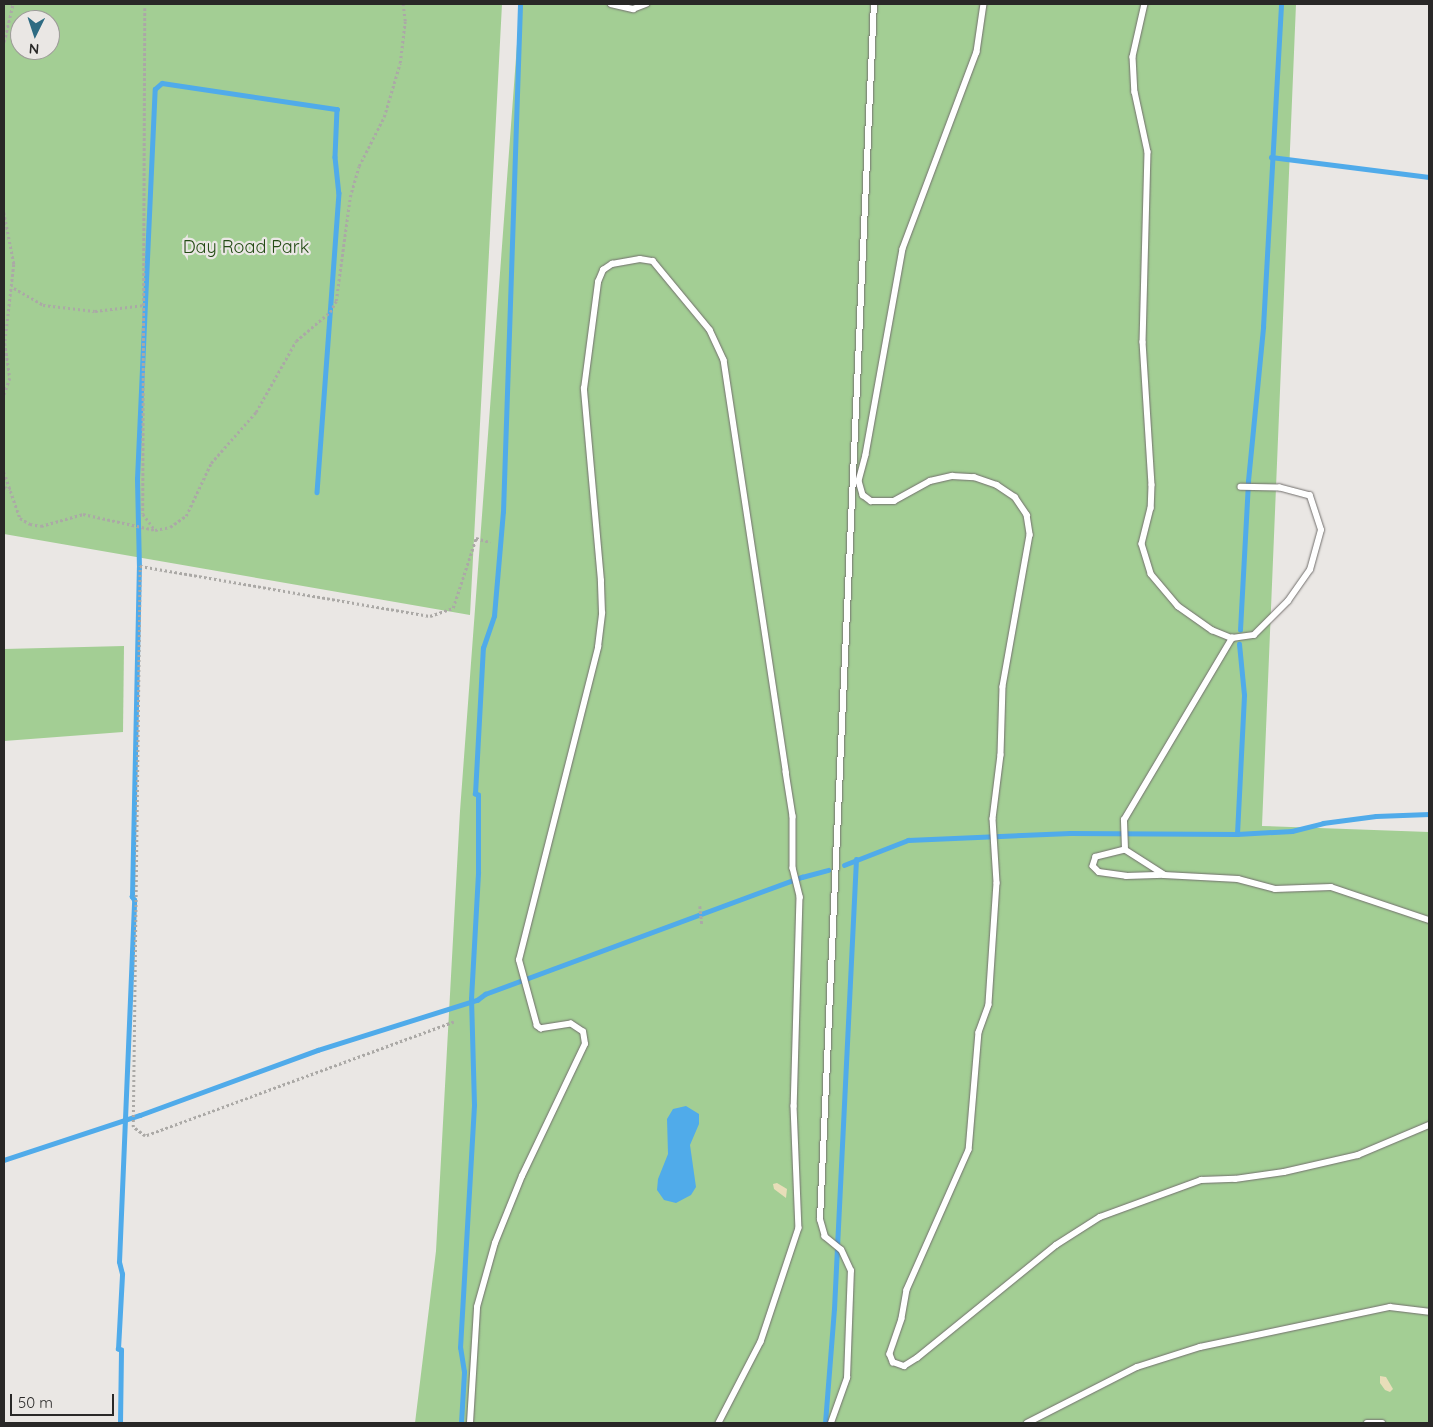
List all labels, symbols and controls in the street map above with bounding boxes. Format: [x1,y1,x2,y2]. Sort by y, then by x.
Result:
north arrow [10,10,60,60]
text: N [28,40,40,58]
park label: Day Road Park [183,236,309,258]
scale bar [12,1384,116,1416]
text: 50 m [18,1393,53,1412]

